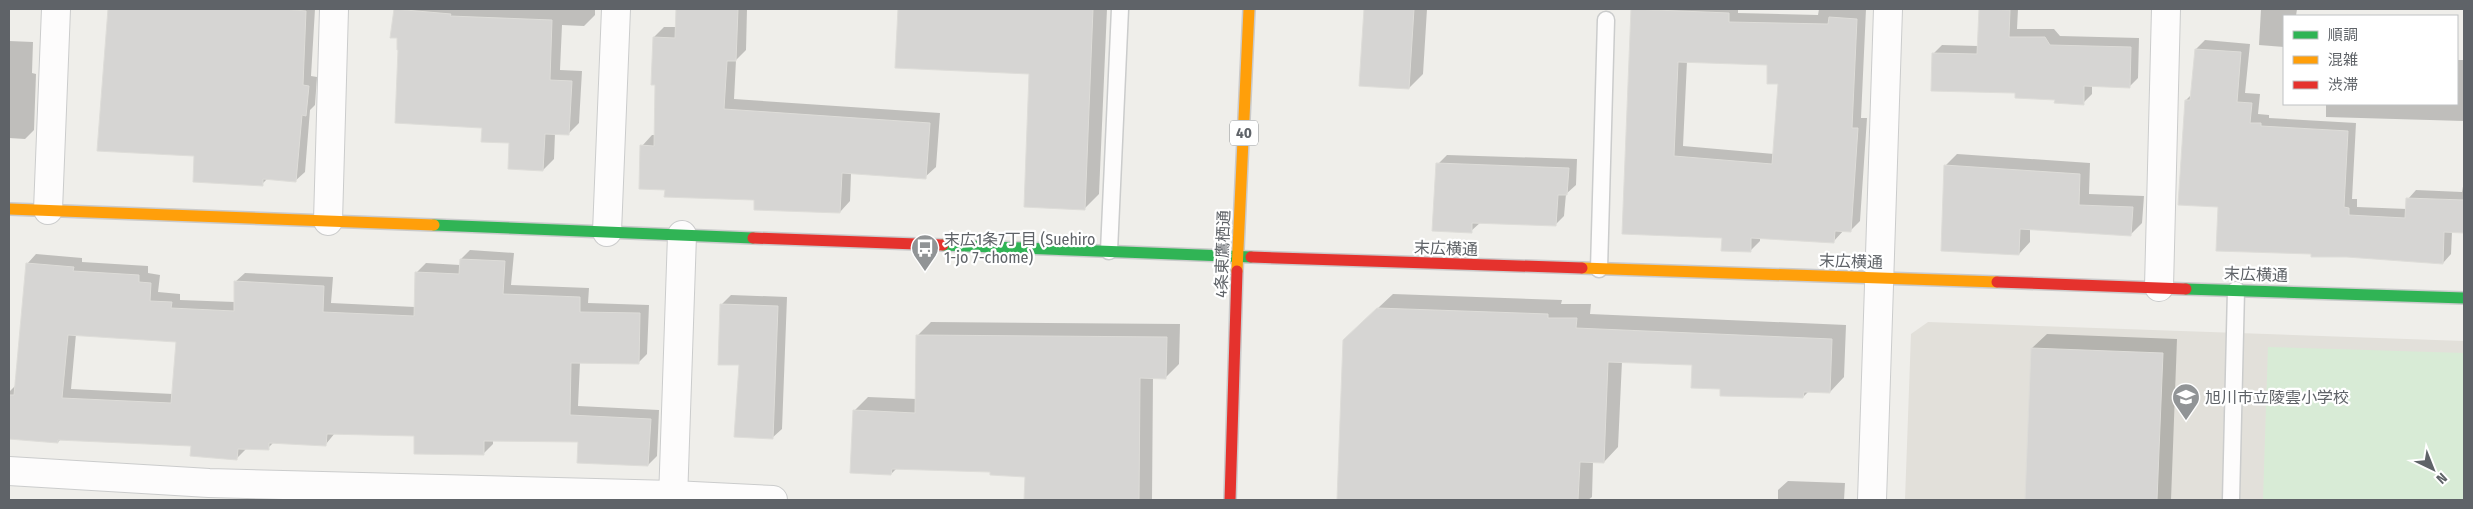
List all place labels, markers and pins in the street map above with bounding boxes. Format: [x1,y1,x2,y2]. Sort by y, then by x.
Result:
place label: 末広1条7丁目 (Suehiro 1-jo 7-chome) [944,230,1095,267]
bus stop icon: 末広1条7丁目 (Suehiro 1-jo 7-chome) [910,233,940,272]
school or university icon: 旭川市立陵雲小学校 [2171,382,2201,421]
place label: 旭川市立陵雲小学校 [2205,388,2349,407]

